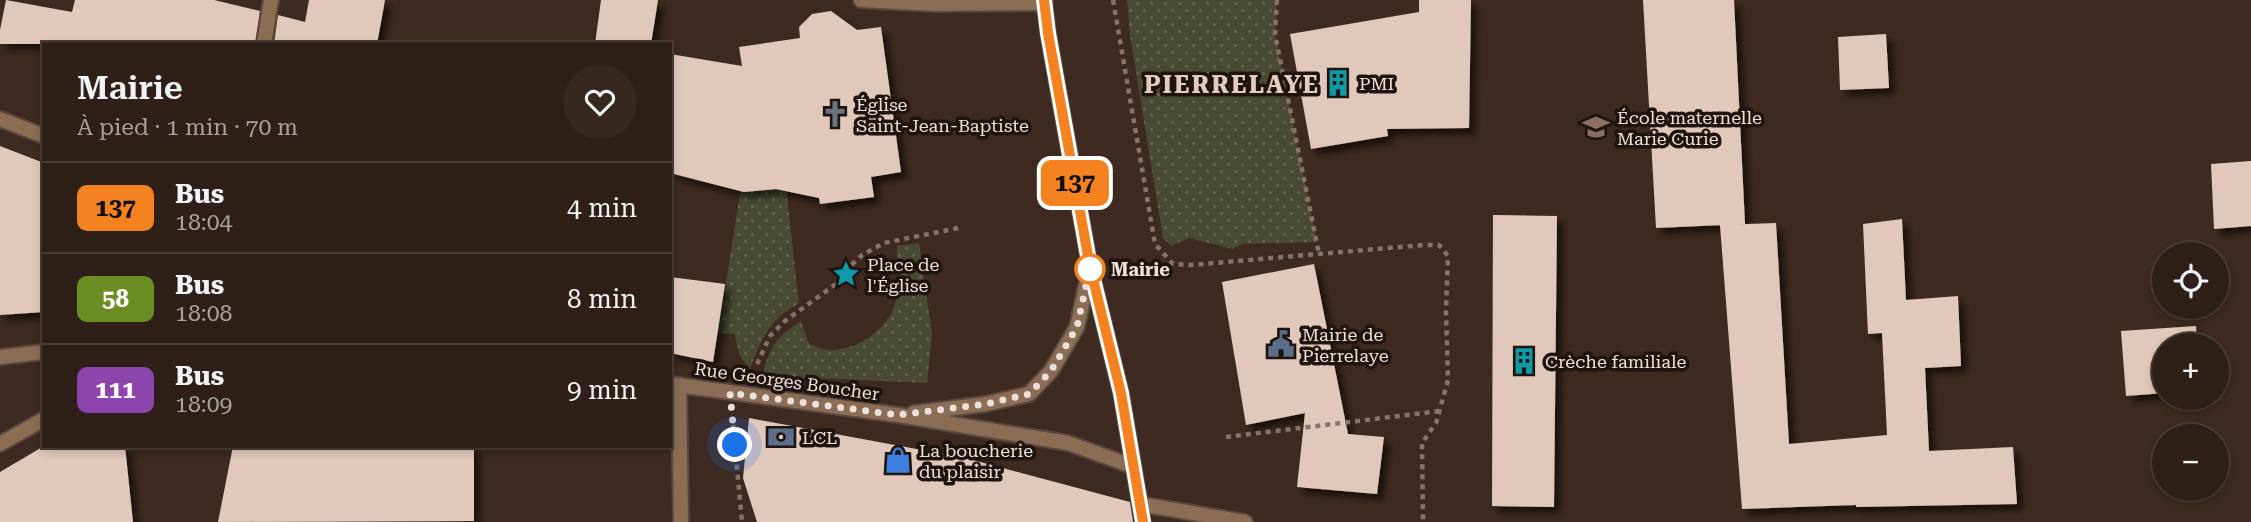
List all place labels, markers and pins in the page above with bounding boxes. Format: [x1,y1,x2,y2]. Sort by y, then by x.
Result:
building icon: PMI [1323,68,1353,98]
place label: PMI [1359,73,1394,94]
place label: Église Saint-Jean-Baptiste [856,94,1029,136]
church icon: Église Saint-Jean-Baptiste [820,99,850,129]
place label: École maternelle Marie Curie [1617,107,1762,149]
school or university icon: École maternelle Marie Curie [1581,112,1611,142]
place label: Place de l'Église [867,254,940,296]
marker: Mairie [1075,254,1105,284]
place icon: Place de l'Église [831,259,861,289]
place label: Mairie [1111,259,1170,280]
place label: Mairie de Pierrelaye [1302,324,1389,366]
public building icon: Mairie de Pierrelaye [1266,329,1296,359]
building icon: Crèche familiale [1509,346,1539,376]
place label: Crèche familiale [1545,351,1687,372]
bank icon: LCL [766,422,796,452]
place label: LCL [802,427,837,448]
place label: La boucherie du plaisir [919,440,1033,482]
shop icon: La boucherie du plaisir [883,445,913,475]

